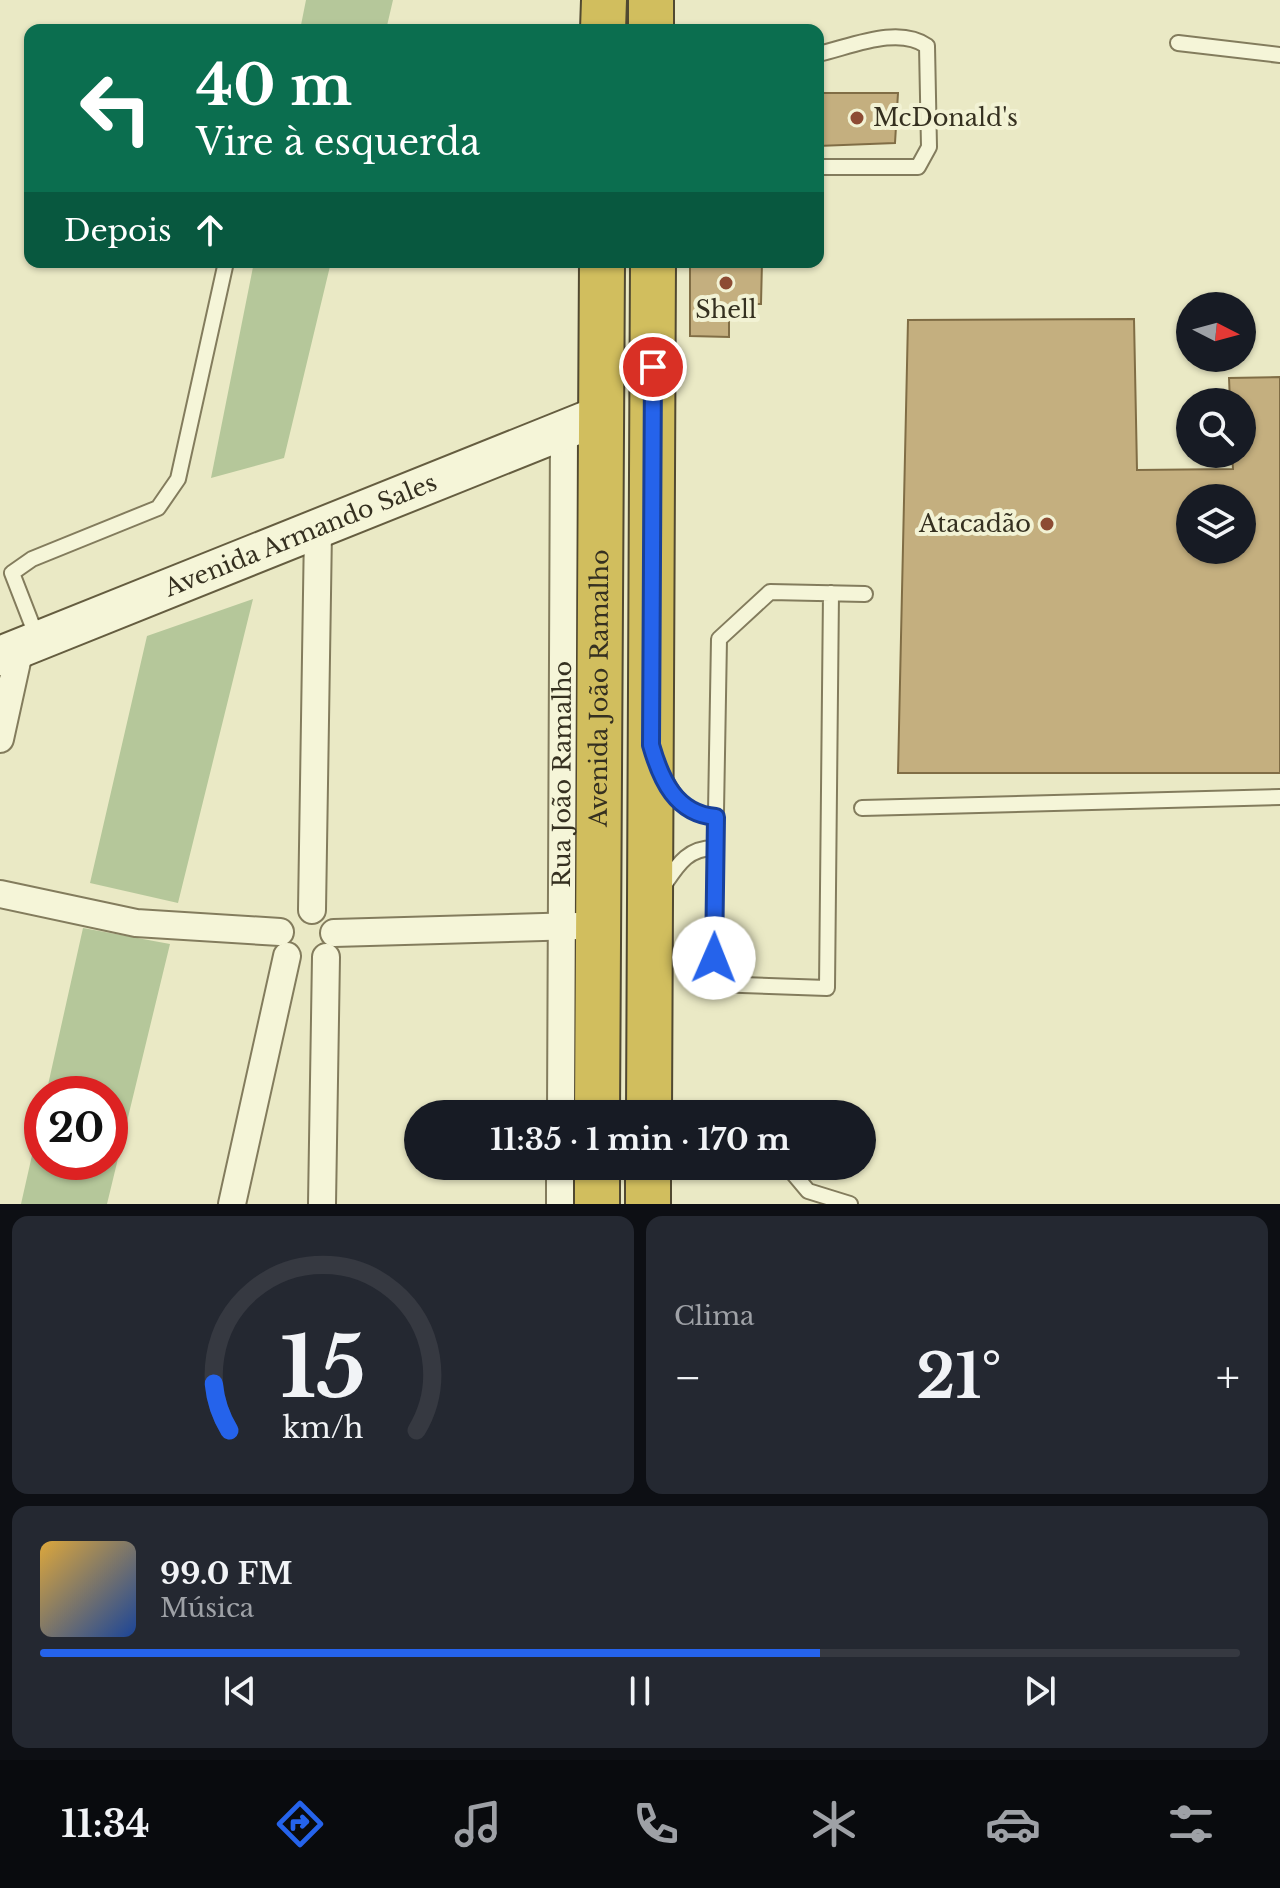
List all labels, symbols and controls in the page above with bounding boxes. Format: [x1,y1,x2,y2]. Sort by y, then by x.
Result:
text: 40 m [196,51,352,120]
icon: left [64,56,168,160]
place label: McDonald's [873,103,1018,132]
marker: McDonald's [848,109,866,127]
text: Vire à esquerda [196,120,480,165]
icon: ahead [188,208,232,252]
text: Depois [64,212,172,249]
marker: Shell [717,274,735,292]
north arrow [1176,292,1256,372]
map controls [1176,292,1256,564]
place label: Shell [695,295,757,324]
pin [619,333,687,401]
icon: arrive [631,345,675,389]
button: search [1176,388,1256,468]
street label: Avenida Armando Sales [159,467,441,603]
button: layers [1176,484,1256,564]
place label: Atacadão [918,509,1031,538]
marker: Atacadão [1038,515,1056,533]
street label: Avenida João Ramalho [584,549,614,828]
street label: Rua João Ramalho [547,661,577,887]
position arrow [672,916,756,1000]
speed limit sign: 20 [24,1076,128,1180]
text: 11:35 · 1 min · 170 m [490,1121,790,1158]
text: Clima [674,1300,754,1332]
text: 15 [280,1316,366,1419]
text: 21° [916,1340,1001,1414]
text: − [674,1350,702,1405]
text: + [1216,1350,1240,1405]
text: km/h [282,1410,364,1446]
text: 99.0 FM [160,1555,293,1592]
text: Música [160,1592,254,1624]
icon: previous [218,1669,262,1713]
icon: pause [618,1669,662,1713]
icon: next [1018,1669,1062,1713]
icon: directions [272,1796,328,1852]
icon: music [450,1796,506,1852]
icon: phone [628,1796,684,1852]
icon: climate [806,1796,862,1852]
icon: car [985,1796,1041,1852]
icon: filters [1163,1796,1219,1852]
text: 11:34 [61,1802,150,1847]

